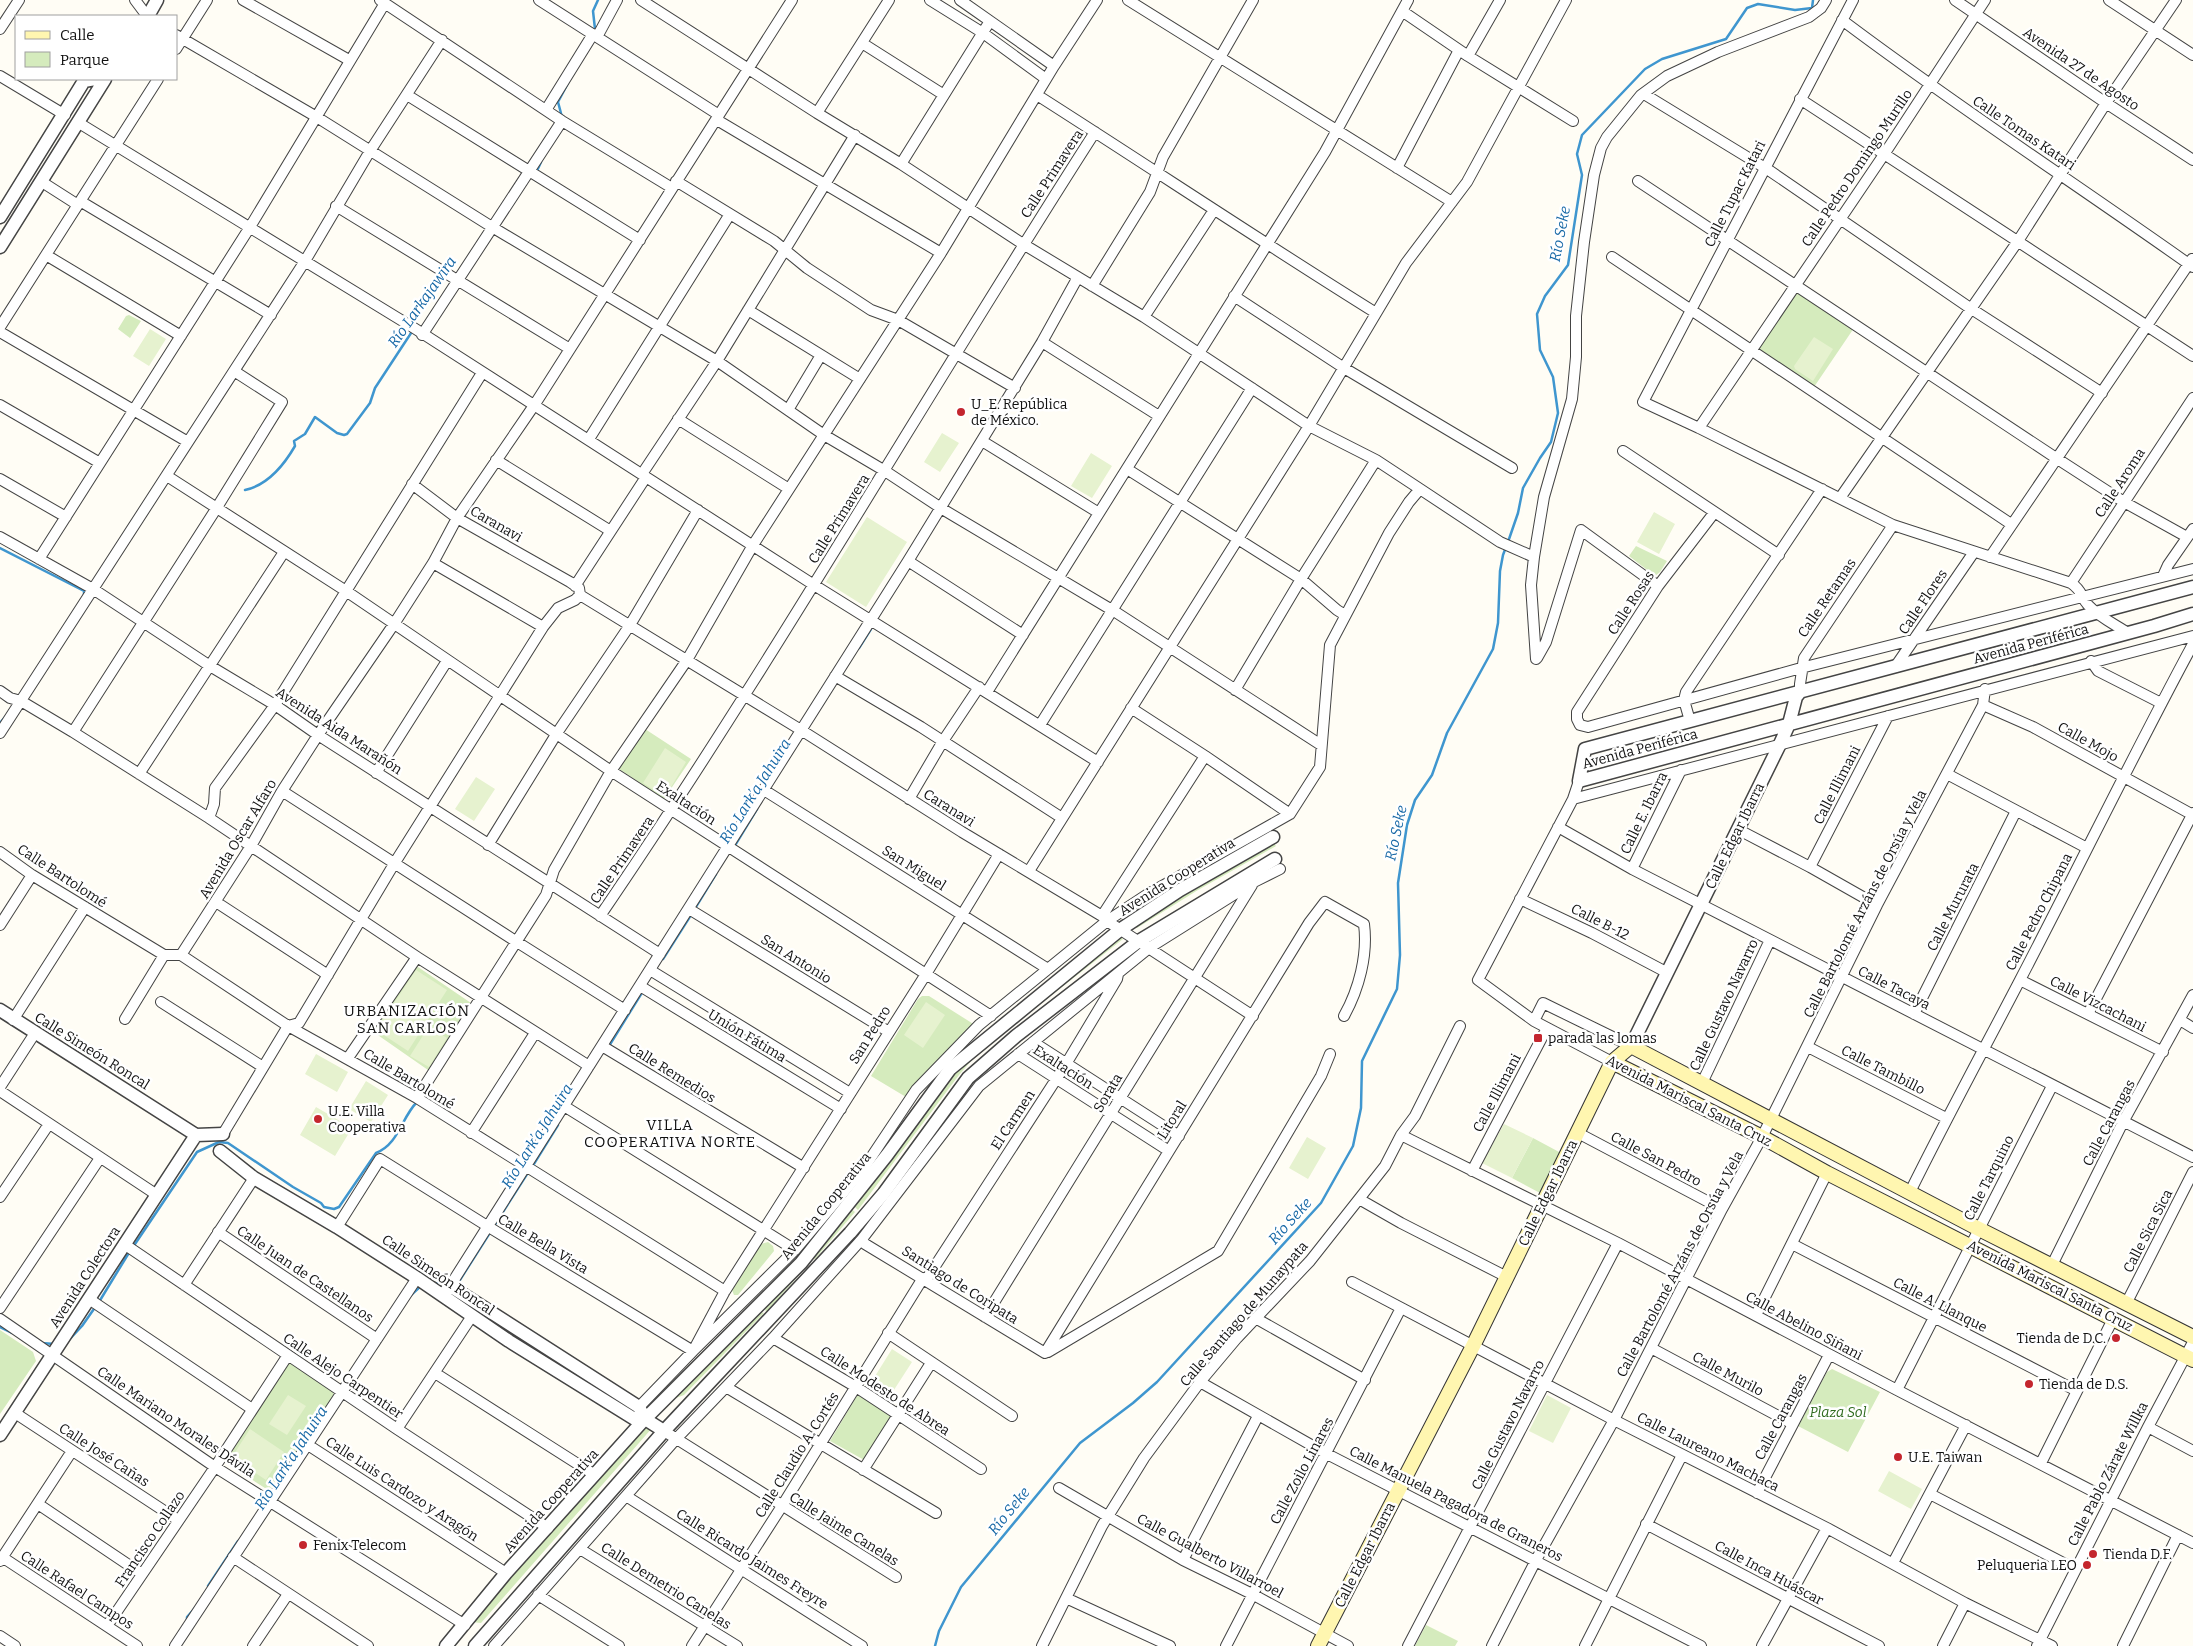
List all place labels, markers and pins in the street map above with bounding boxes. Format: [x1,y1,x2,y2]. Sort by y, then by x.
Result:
place label: U_E. República de México. [971,396,1068,429]
marker: U_E. República de México. [955,406,967,418]
place label: parada las lomas [1548,1030,1657,1047]
marker: parada las lomas [1532,1032,1544,1044]
place label: U.E. Villa Cooperativa [328,1103,406,1136]
marker: U.E. Villa Cooperativa [312,1113,324,1125]
place label: Tienda de D.C. [2017,1330,2106,1347]
marker: Tienda de D.C. [2110,1332,2122,1344]
place label: Tienda de D.S. [2039,1376,2128,1393]
marker: Tienda de D.S. [2023,1378,2035,1390]
place label: U.E. Taiwan [1908,1449,1982,1466]
marker: U.E. Taiwan [1892,1451,1904,1463]
place label: Fenix Telecom [313,1537,407,1554]
marker: Fenix Telecom [297,1539,309,1551]
place label: Tienda D.F. [2103,1546,2172,1563]
marker: Tienda D.F. [2087,1548,2099,1560]
place label: Peluqueria LEO [1977,1557,2077,1574]
marker: Peluqueria LEO [2081,1559,2093,1571]

